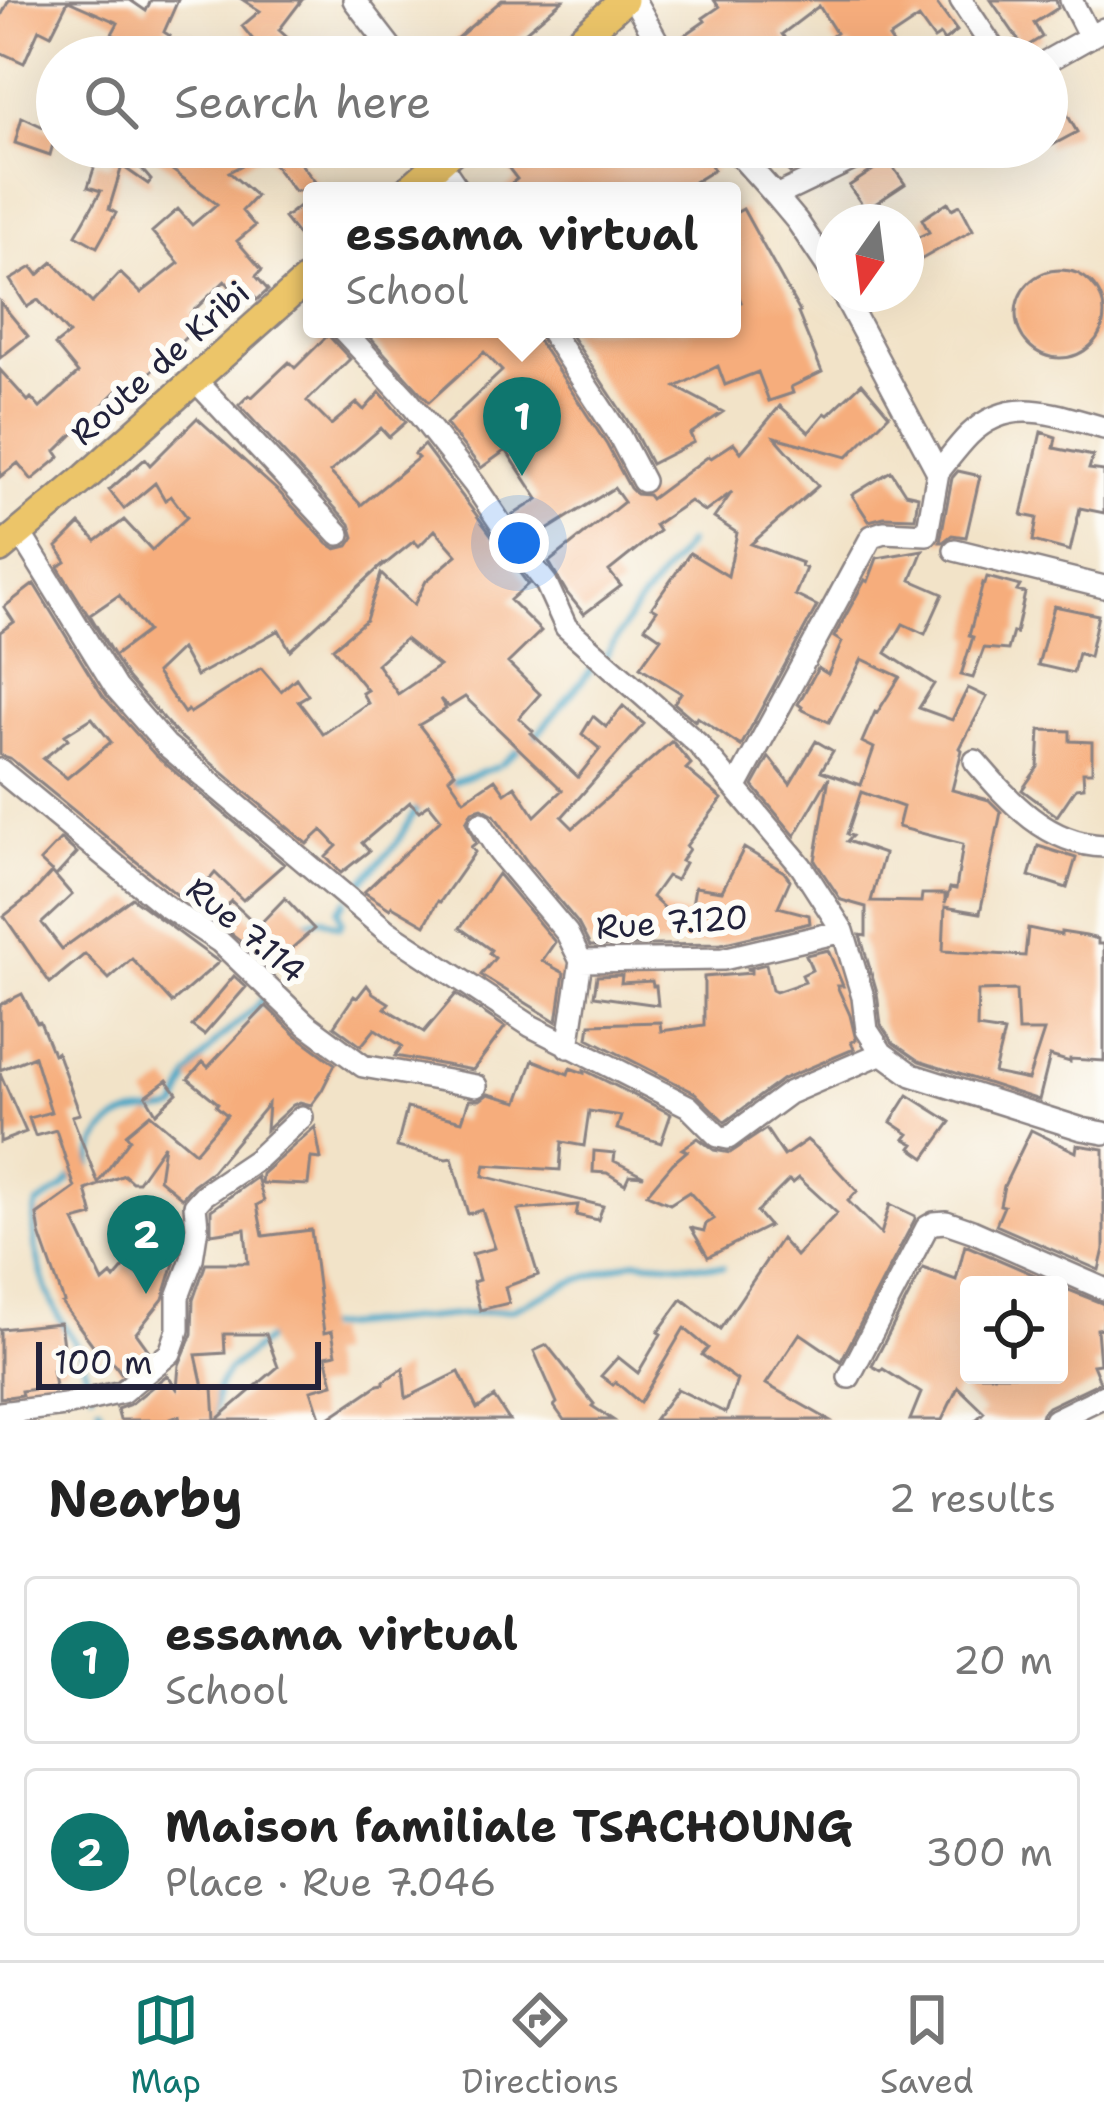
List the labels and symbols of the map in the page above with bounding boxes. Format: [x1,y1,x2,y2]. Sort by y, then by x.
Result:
north arrow [816,204,924,312]
street label: Route de Kribi [61,270,259,456]
pin: 1 [483,377,561,476]
your location [489,513,549,573]
street label: Rue 7.114 [177,867,315,993]
street label: Rue 7.120 [594,894,750,950]
pin: 2 [107,1195,185,1294]
scale bar [36,1336,321,1389]

